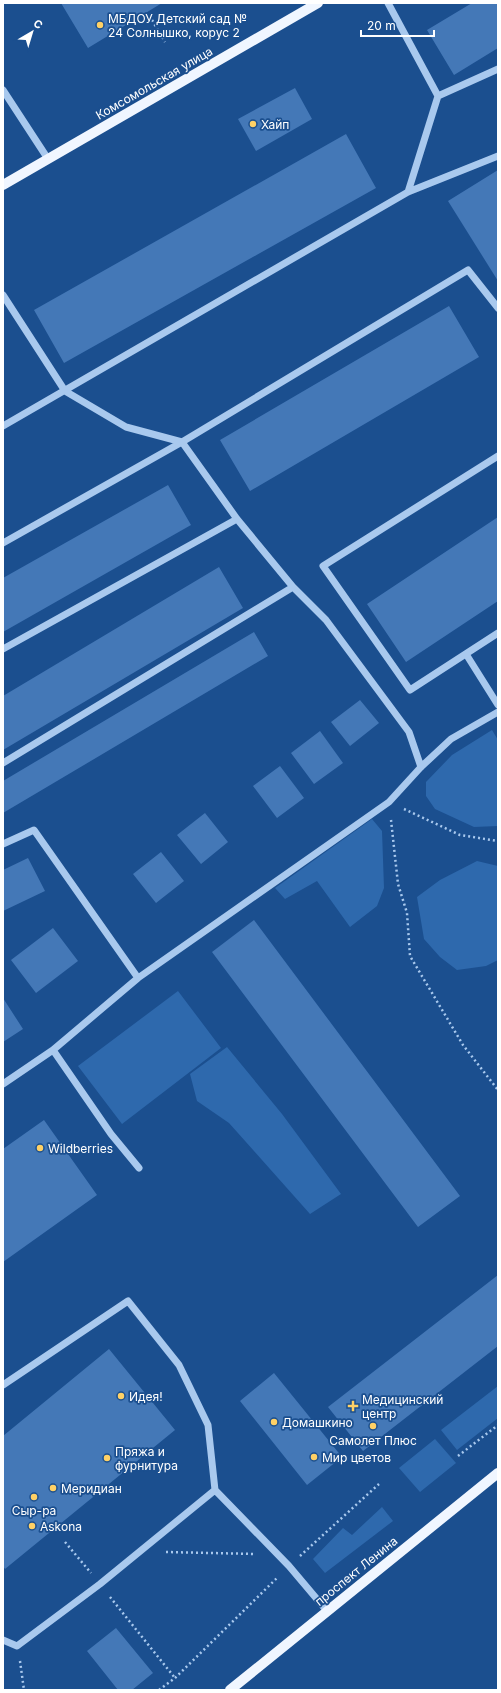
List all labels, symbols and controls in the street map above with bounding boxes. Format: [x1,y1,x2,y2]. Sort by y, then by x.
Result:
place label: МБДОУ Детский сад № 24 Солнышко, корус 2 [108,11,247,40]
north arrow [12,12,52,52]
scale bar [361,12,434,38]
text: С [31,16,46,32]
text: 20 m [367,18,396,33]
marker: МБДОУ Детский сад № 24 Солнышко, корус 2 [95,20,105,30]
street label: Комсомольская улица [93,43,215,123]
place label: Хайп [261,117,289,132]
marker: Хайп [248,119,258,129]
place label: Wildberries [48,1141,113,1156]
marker: Wildberries [35,1143,45,1153]
place label: Идея! [129,1389,163,1404]
marker: Идея! [116,1391,126,1401]
place label: Медицинский центр [362,1392,443,1421]
marker: Медицинский центр [347,1400,359,1412]
place label: Домашкино [282,1415,353,1430]
marker: Домашкино [269,1417,279,1427]
marker: Самолет Плюс [368,1421,378,1431]
place label: Самолет Плюс [329,1433,417,1448]
place label: Пряжа и фурнитура [115,1444,178,1473]
place label: Мир цветов [322,1450,391,1465]
marker: Мир цветов [309,1452,319,1462]
marker: Пряжа и фурнитура [102,1453,112,1463]
place label: Меридиан [61,1481,122,1496]
marker: Меридиан [48,1483,58,1493]
marker: Сыр-ра [29,1492,39,1502]
place label: Сыр-ра [12,1503,56,1518]
place label: Askona [40,1519,82,1534]
marker: Askona [27,1521,37,1531]
street label: проспект Ленина [312,1533,400,1609]

